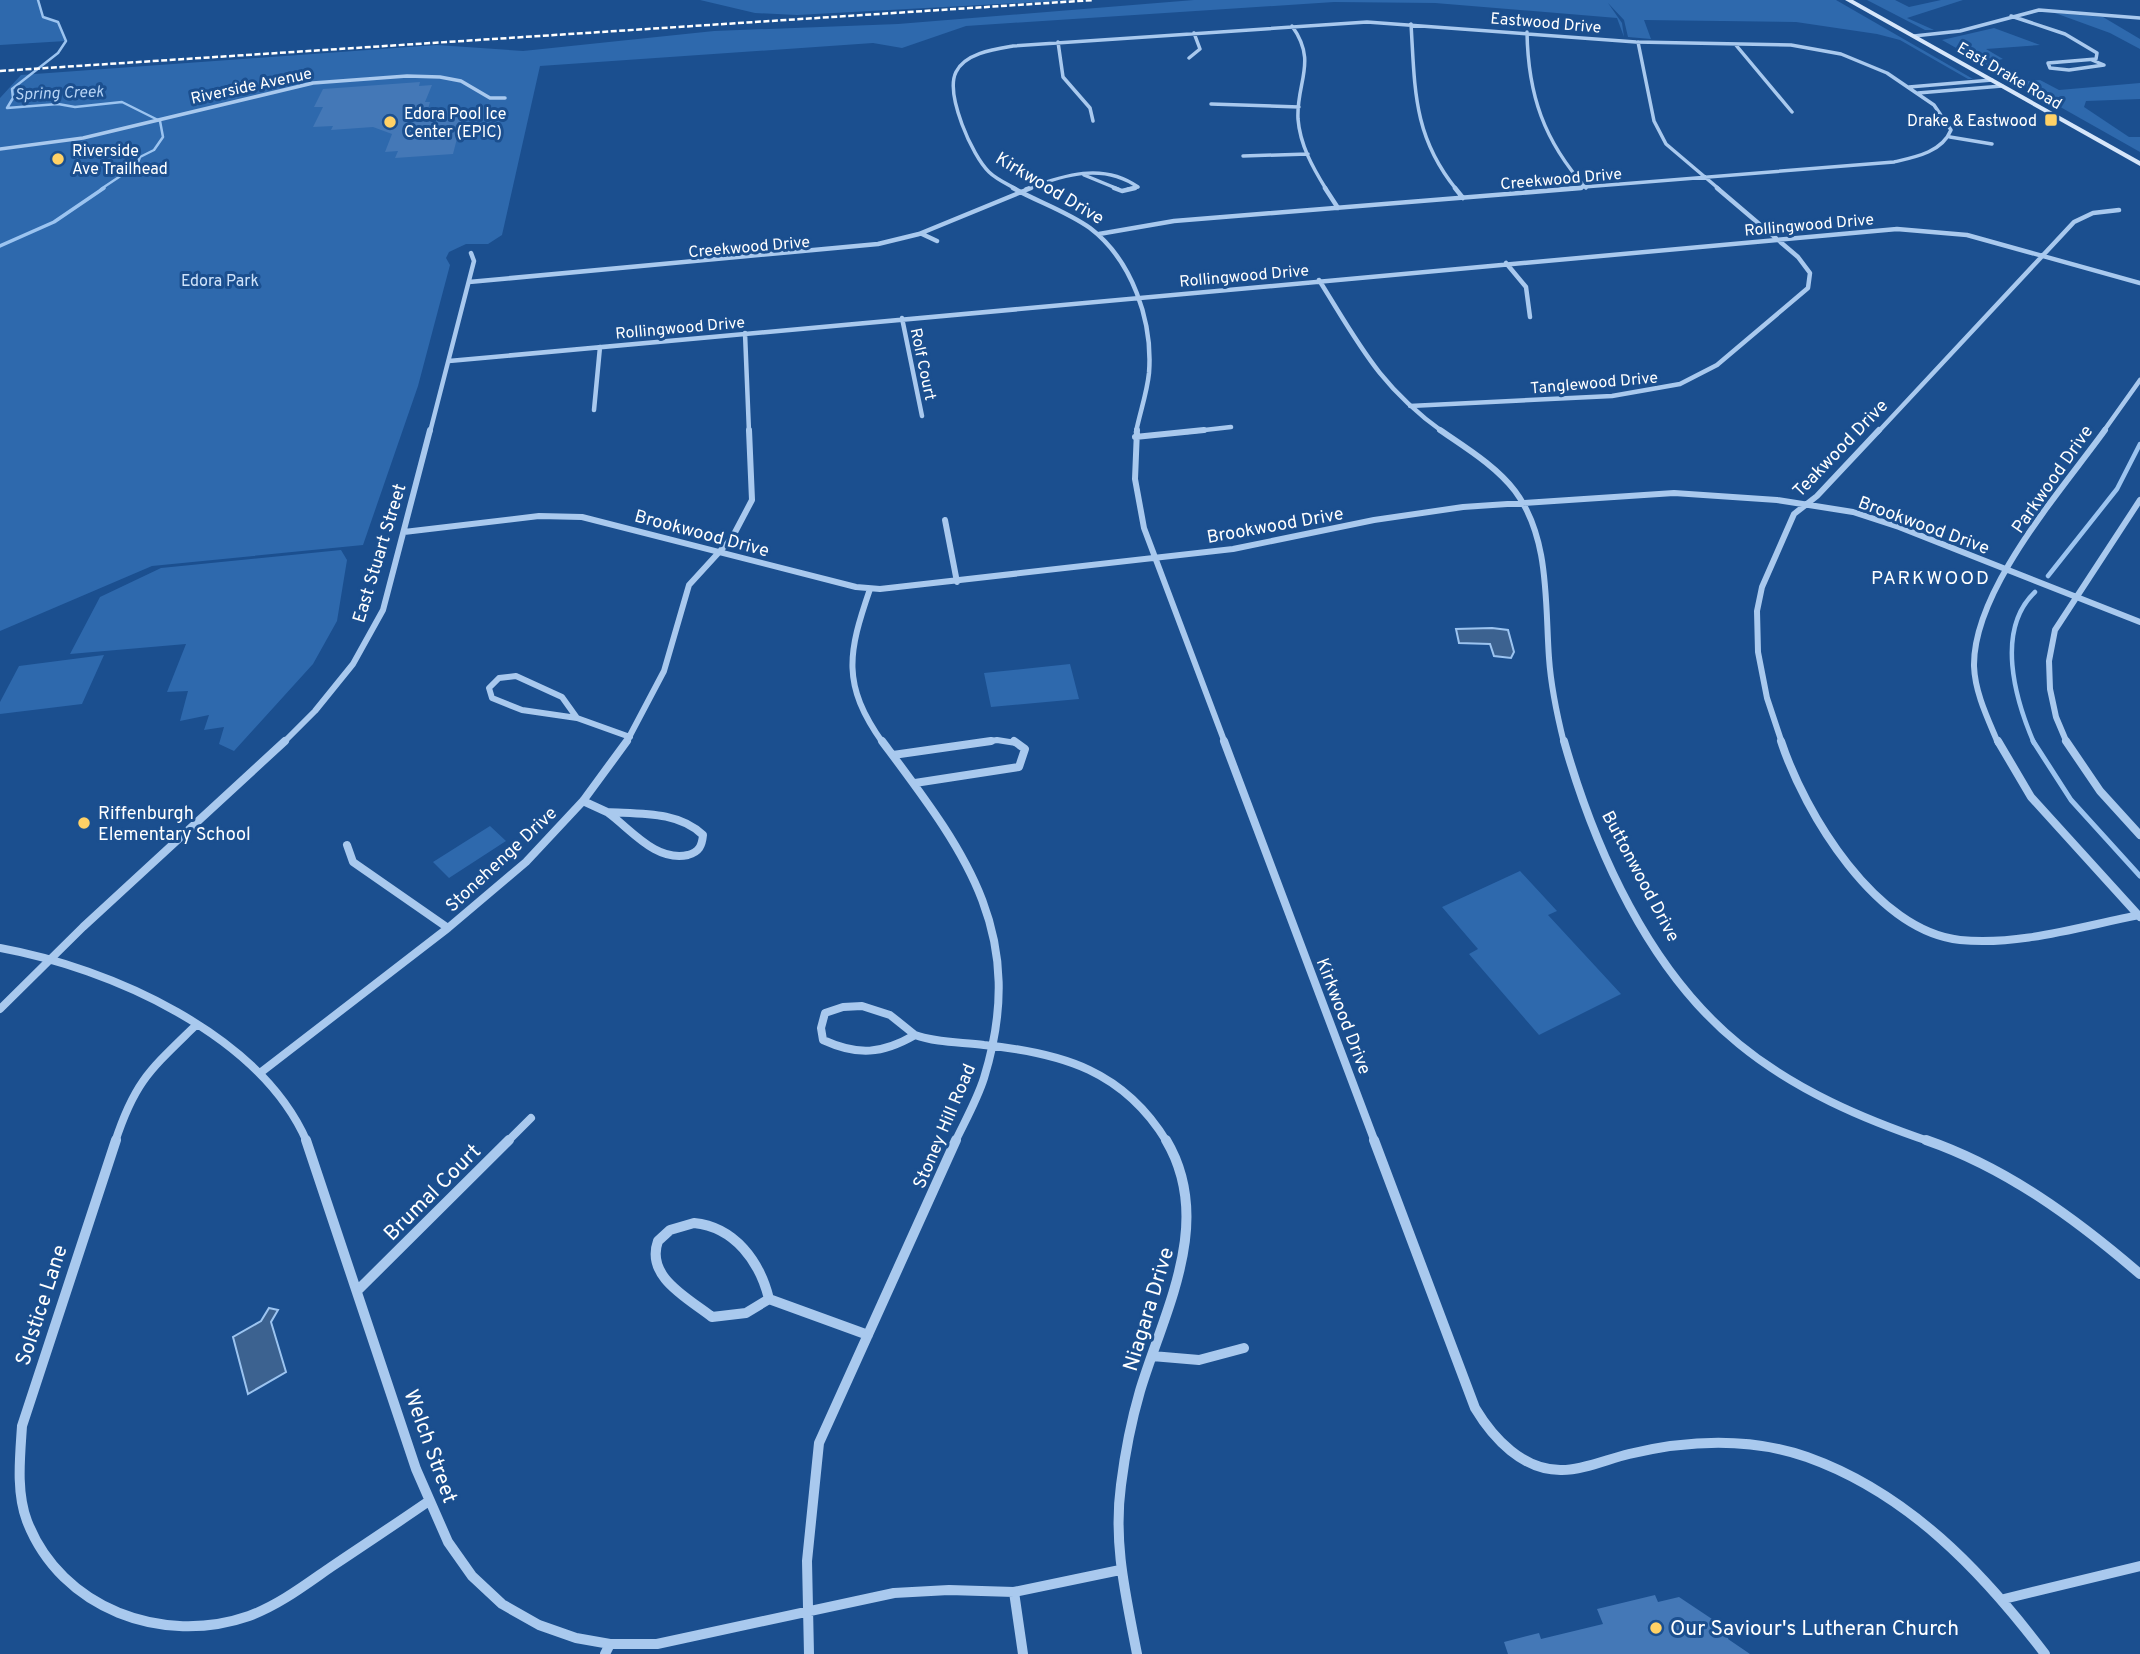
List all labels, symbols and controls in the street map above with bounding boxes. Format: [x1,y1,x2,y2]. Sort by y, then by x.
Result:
street label: Eastwood Drive [1490,9,1602,39]
street label: East Drake Road [1953,39,2065,115]
street label: Riverside Avenue [189,64,314,110]
water label: Spring Creek [14,82,105,106]
place label: Edora Pool Ice Center (EPIC) [404,105,506,143]
place label: Drake & Eastwood [1907,112,2037,132]
marker: Drake & Eastwood [2043,112,2059,128]
marker: Edora Pool Ice Center (EPIC) [382,114,398,130]
place label: Riverside Ave Trailhead [72,142,168,180]
street label: Kirkwood Drive [991,148,1108,231]
marker: Riverside Ave Trailhead [50,151,66,167]
street label: Creekwood Drive [1499,165,1623,195]
street label: Rollingwood Drive [1743,210,1875,242]
street label: Creekwood Drive [687,233,811,263]
street label: Rollingwood Drive [1178,261,1310,293]
park label: Edora Park [181,272,259,292]
street label: Rollingwood Drive [614,313,746,345]
street label: Rolf Court [905,326,939,402]
street label: Tanglewood Drive [1529,368,1659,400]
street label: Teakwood Drive [1788,395,1894,503]
street label: Parkwood Drive [2007,421,2099,539]
street label: East Stuart Street [348,481,413,626]
street label: Brookwood Drive [1855,492,1992,561]
street label: Brookwood Drive [1205,503,1345,550]
street label: Brookwood Drive [632,505,771,563]
district label: PARKWOOD [1871,567,1991,591]
street label: Stonehenge Drive [441,802,563,918]
place label: Riffenburgh Elementary School [98,803,251,847]
street label: Buttonwood Drive [1595,807,1684,946]
marker: Riffenburgh Elementary School [76,815,92,831]
street label: Kirkwood Drive [1310,955,1375,1078]
street label: Stoney Hill Road [909,1061,982,1192]
street label: Brumal Court [379,1139,487,1247]
street label: Solstice Lane [10,1242,75,1369]
street label: Niagara Drive [1118,1244,1181,1375]
street label: Welch Street [397,1386,463,1507]
place label: Our Saviour's Lutheran Church [1670,1616,1959,1643]
marker: Our Saviour's Lutheran Church [1648,1620,1664,1636]

